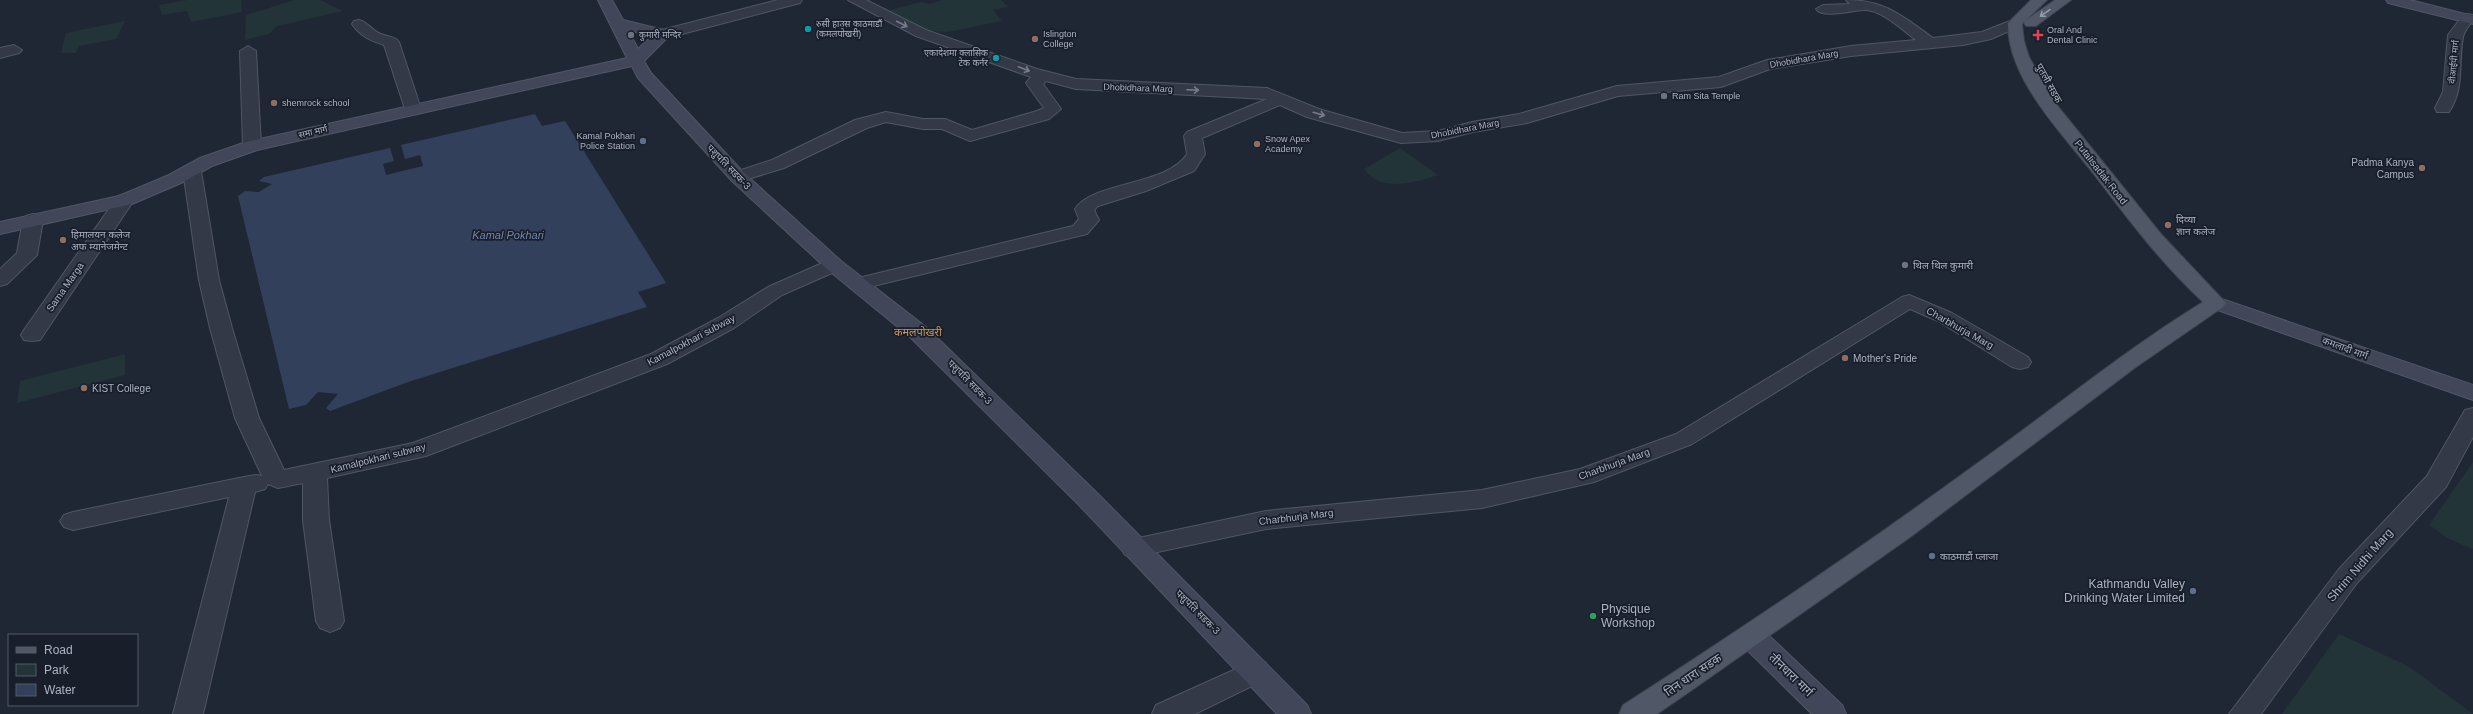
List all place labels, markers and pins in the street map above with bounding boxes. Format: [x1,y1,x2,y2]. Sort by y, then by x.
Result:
place label: रुसी हाउस काठमाडौं (कमलपोखरी) [816,18,883,39]
marker: रुसी हाउस काठमाडौं (कमलपोखरी) [803,24,813,34]
place label: Oral And Dental Clinic [2047,25,2098,45]
place label: कुमारी मन्दिर [639,29,681,41]
place label: Islington College [1043,29,1077,49]
marker: Oral And Dental Clinic [2032,29,2044,41]
marker: कुमारी मन्दिर [626,30,636,40]
marker: Islington College [1030,34,1040,44]
place label: एकादेशमा क्लासिक टेक कर्नर [924,47,989,68]
marker: एकादेशमा क्लासिक टेक कर्नर [991,53,1001,63]
marker: Ram Sita Temple [1659,91,1669,101]
place label: Ram Sita Temple [1672,91,1740,101]
marker: shemrock school [269,98,279,108]
place label: shemrock school [282,98,350,108]
place label: Kamal Pokhari Police Station [576,131,635,151]
place label: Snow Apex Academy [1265,134,1311,154]
marker: Kamal Pokhari Police Station [638,136,648,146]
marker: Snow Apex Academy [1252,139,1262,149]
place label: Padma Kanya Campus [2351,157,2414,180]
marker: Padma Kanya Campus [2417,163,2427,173]
place label: दिव्या ज्ञान कलेज [2176,214,2216,237]
marker: दिव्या ज्ञान कलेज [2163,220,2173,230]
place label: हिमालयन कलेज अफ म्यानेजमेन्ट [71,229,131,252]
marker: हिमालयन कलेज अफ म्यानेजमेन्ट [58,235,68,245]
marker: थिल थिल कुमारी [1900,260,1910,270]
place label: थिल थिल कुमारी [1913,260,1973,272]
marker: Mother's Pride [1840,353,1850,363]
place label: Mother's Pride [1853,353,1918,364]
marker: KIST College [79,383,89,393]
place label: KIST College [92,383,151,394]
marker: काठमाडौं प्लाजा [1927,551,1937,561]
place label: काठमाडौं प्लाजा [1940,551,1998,562]
place label: Kathmandu Valley Drinking Water Limited [2064,577,2185,605]
marker: Kathmandu Valley Drinking Water Limited [2188,586,2198,596]
place label: Physique Workshop [1601,602,1655,630]
marker: Physique Workshop [1588,611,1598,621]

